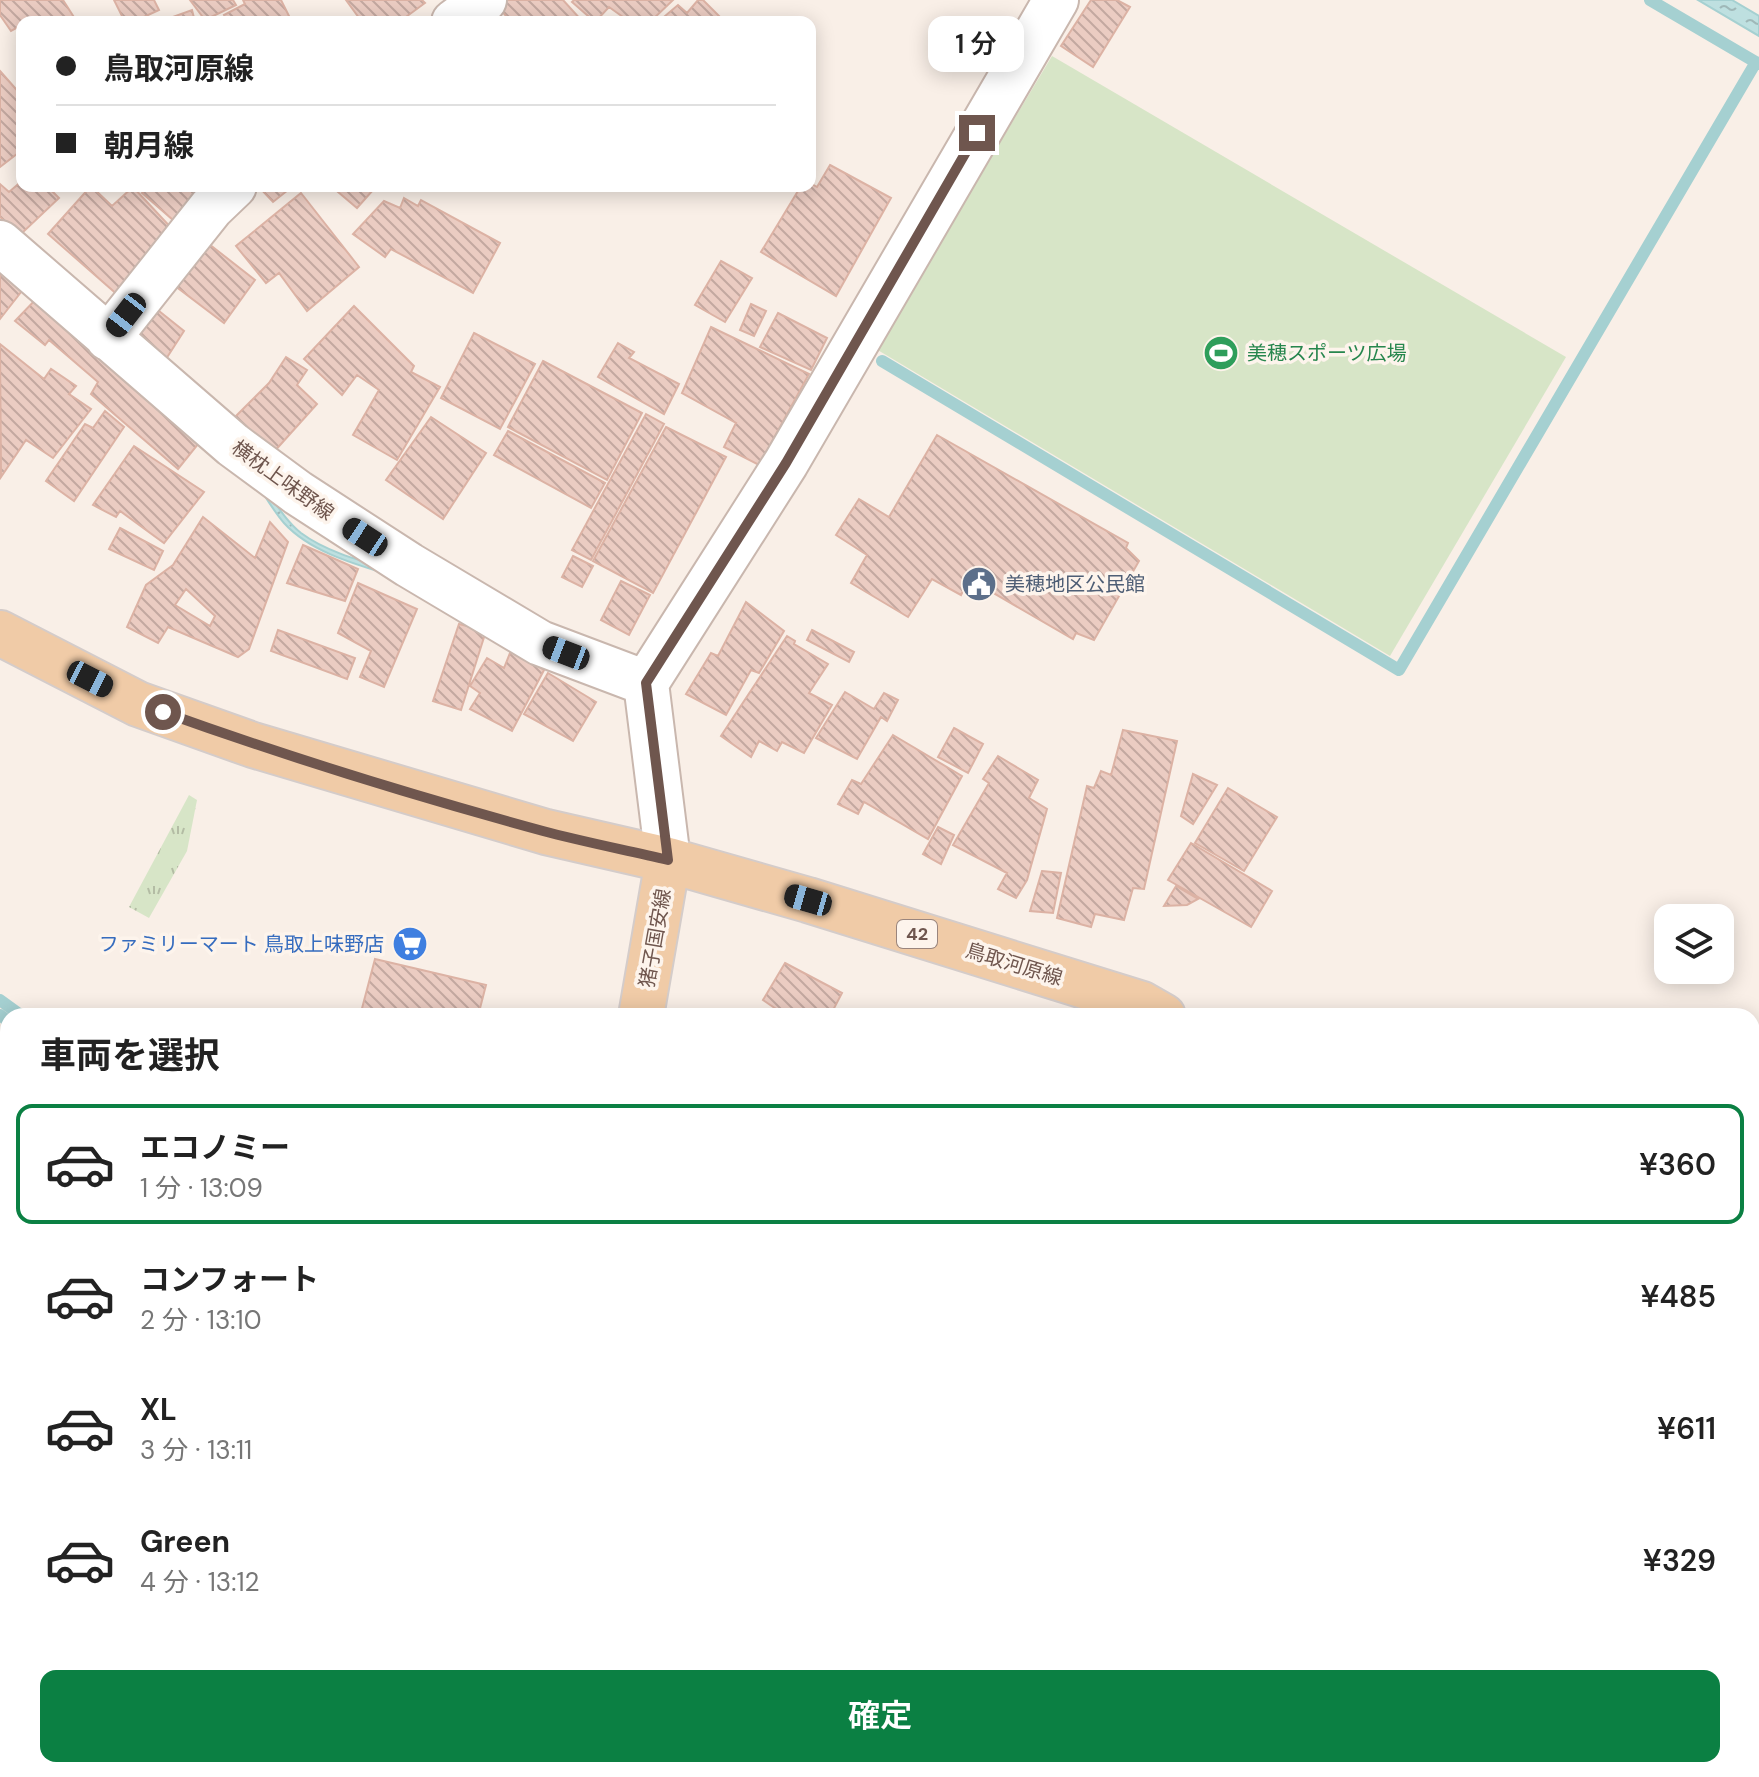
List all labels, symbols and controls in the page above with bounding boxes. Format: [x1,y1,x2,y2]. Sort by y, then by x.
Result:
callout: 1 分 [929,17,1025,73]
text: 1 分 [955,27,997,61]
text: 鳥取河原線 [104,49,254,88]
route end [959,115,995,151]
text: 朝月線 [104,126,194,165]
car [102,289,150,341]
sports icon: 美穂スポーツ広場 [1202,334,1240,372]
place label: 美穂スポーツ広場 [1247,340,1407,366]
street label: 横枕上味野線 [227,434,339,526]
car [338,514,392,560]
public building icon: 美穂地区公民館 [960,565,998,603]
place label: 美穂地区公民館 [1005,571,1145,597]
car [539,633,593,673]
car [63,657,117,701]
route start [145,694,181,730]
car [782,882,834,918]
street label: 猪子国安線 [634,887,676,989]
map controls [1654,904,1734,984]
button: layers [1654,904,1734,984]
road number: 42 [897,920,937,948]
supermarket icon: ファミリーマート 鳥取上味野店 [391,925,429,963]
place label: ファミリーマート 鳥取上味野店 [99,931,384,957]
street label: 鳥取河原線 [962,937,1066,991]
text: 車両を選択 [40,1032,220,1079]
icon: car [44,1128,116,1200]
text: エコノミー [140,1128,290,1167]
text: ¥360 [1639,1145,1716,1184]
text: 1 分 · 13:09 [140,1171,263,1205]
icon: car [44,1260,116,1332]
text: コンフォート [140,1260,319,1299]
text: ¥485 [1640,1277,1716,1316]
text: 2 分 · 13:10 [140,1303,262,1337]
text: XL [140,1390,177,1429]
icon: car [44,1392,116,1464]
text: ¥611 [1657,1409,1716,1448]
text: 3 分 · 13:11 [140,1433,252,1467]
text: Green [140,1522,230,1561]
icon: car [44,1524,116,1596]
text: ¥329 [1643,1541,1716,1580]
text: 4 分 · 13:12 [140,1565,260,1599]
button: 確定 [40,1670,1720,1762]

